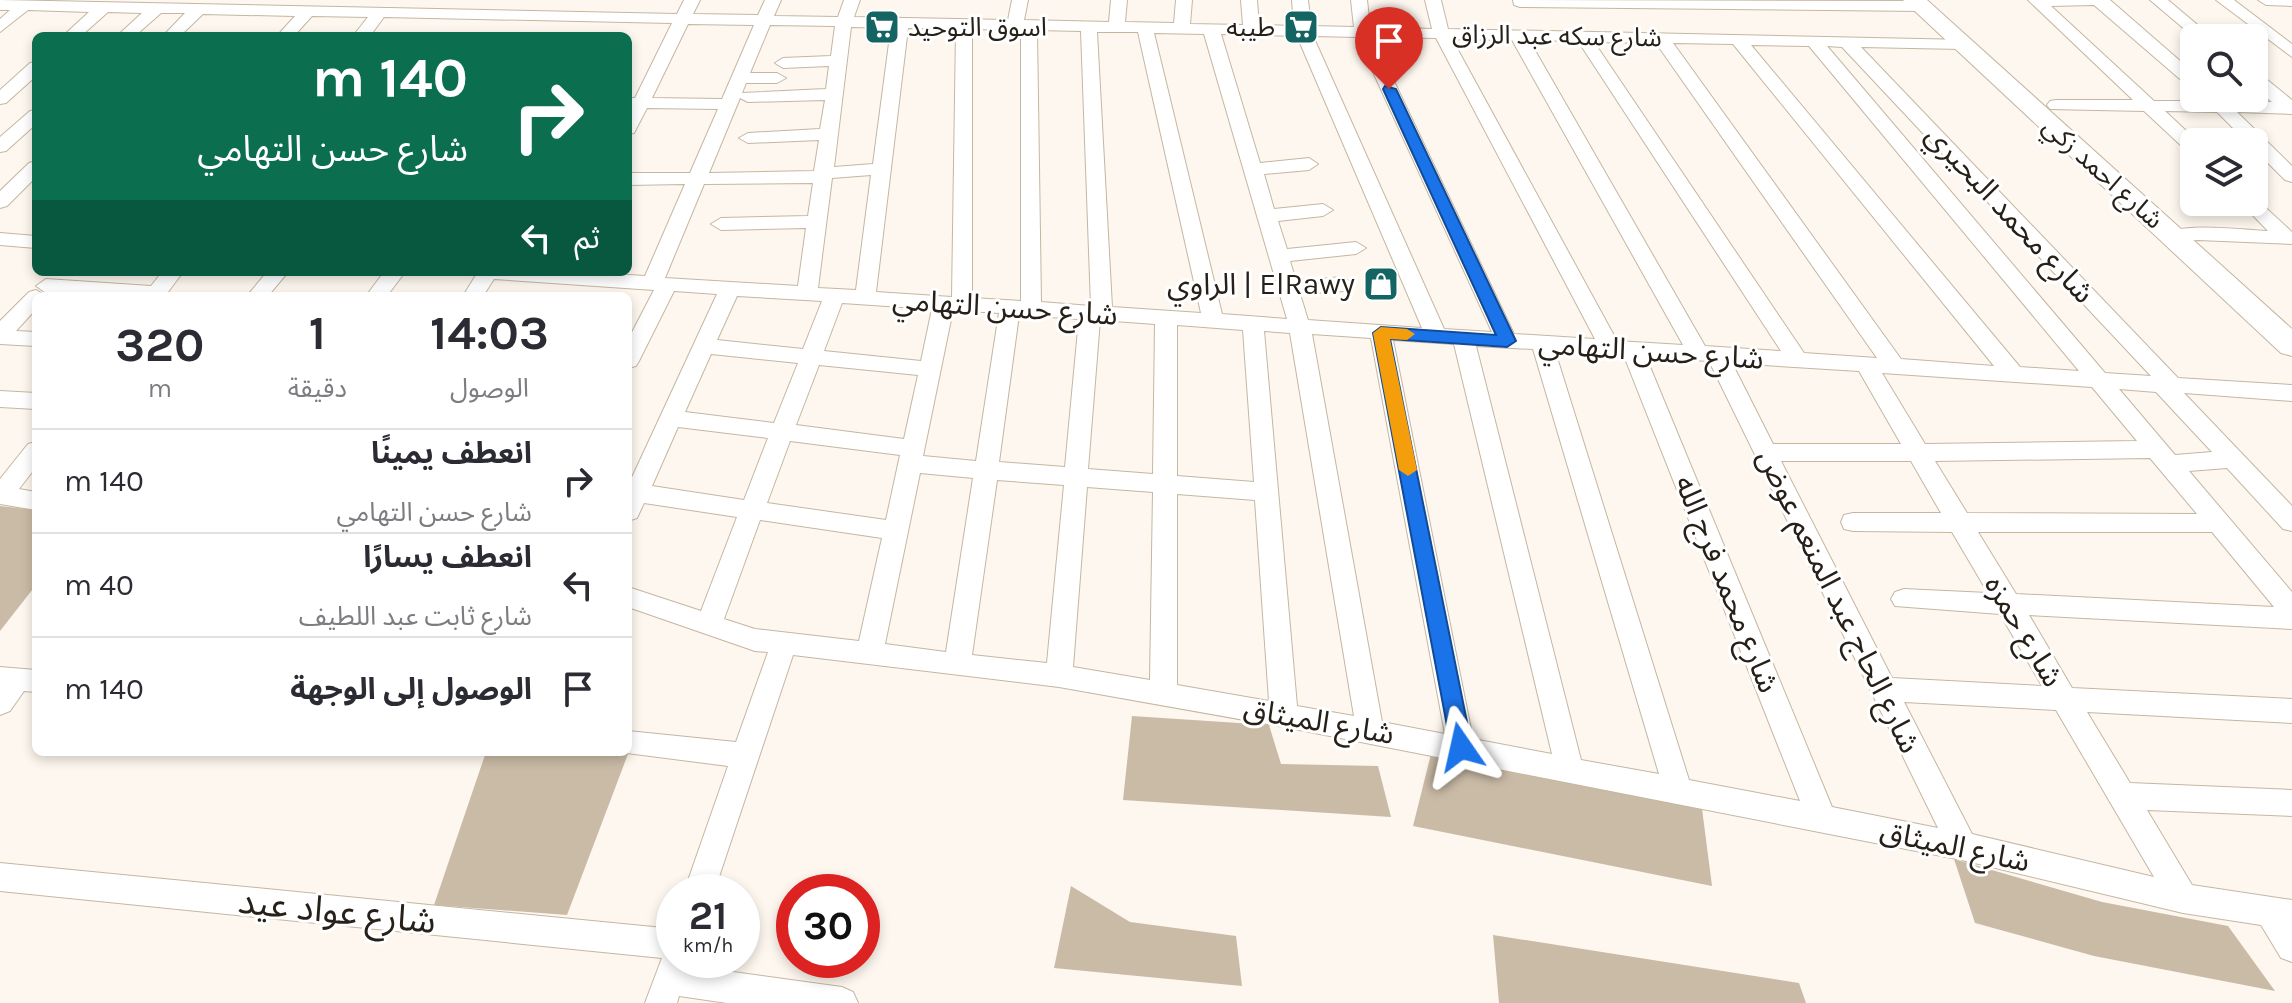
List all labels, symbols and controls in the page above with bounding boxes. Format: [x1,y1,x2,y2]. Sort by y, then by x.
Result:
pin [1355,7,1423,89]
supermarket icon: اسوق التوحيد [863,8,901,46]
supermarket icon: طيبه [1282,8,1320,46]
place label: اسوق التوحيد [908,12,1047,43]
place label: طيبه [1226,12,1275,43]
icon: arrive [1367,19,1411,63]
street label: شارع سكه عبد الرزاق [1452,19,1662,56]
map controls [2180,24,2268,216]
button: search [2180,24,2268,112]
text: 140 m [312,45,468,110]
icon: right [496,64,600,168]
street label: شارع احمد زكي [2034,111,2170,238]
street label: شارع محمد البحيري [1914,117,2102,314]
text: شارع حسن التهامي [197,128,468,170]
button: layers [2180,128,2268,216]
icon: left [514,216,558,260]
text: ثم [574,220,600,256]
shop icon: الراوي | ElRawy [1362,265,1400,303]
place label: الراوي | ElRawy [1167,266,1355,307]
street label: شارع حسن التهامي [891,281,1119,338]
text: 1 [309,305,326,361]
text: 14:03 [430,305,549,361]
text: 320 [115,317,204,373]
street label: شارع حسن التهامي [1537,325,1765,382]
text: m [148,373,172,404]
text: دقيقة [288,373,347,404]
text: الوصول [450,373,529,404]
text: انعطف يمينًا [371,435,532,471]
street label: شارع الحاج عبد المنعم عوض [1745,443,1928,761]
icon: right [556,459,600,503]
text: 140 m [64,463,144,499]
street label: شارع محمد فرج الله [1663,470,1787,699]
text: شارع حسن التهامي [336,497,532,528]
text: انعطف يسارًا [363,539,532,575]
icon: left [556,563,600,607]
text: 40 m [64,567,134,603]
street label: شارع حمزه [1973,569,2071,695]
text: شارع ثابت عبد اللطيف [299,601,532,632]
icon: arrive [556,667,600,711]
text: 140 m [64,671,144,707]
text: الوصول إلى الوجهة [290,671,532,707]
street label: شارع الميثاق [1240,690,1397,756]
position arrow [1419,705,1503,789]
street label: شارع الميثاق [1876,813,2033,883]
speed limit sign: 30 [776,874,880,978]
street label: شارع عواد عيد [235,880,438,947]
text: 21 [689,892,727,939]
text: km/h [683,934,733,957]

